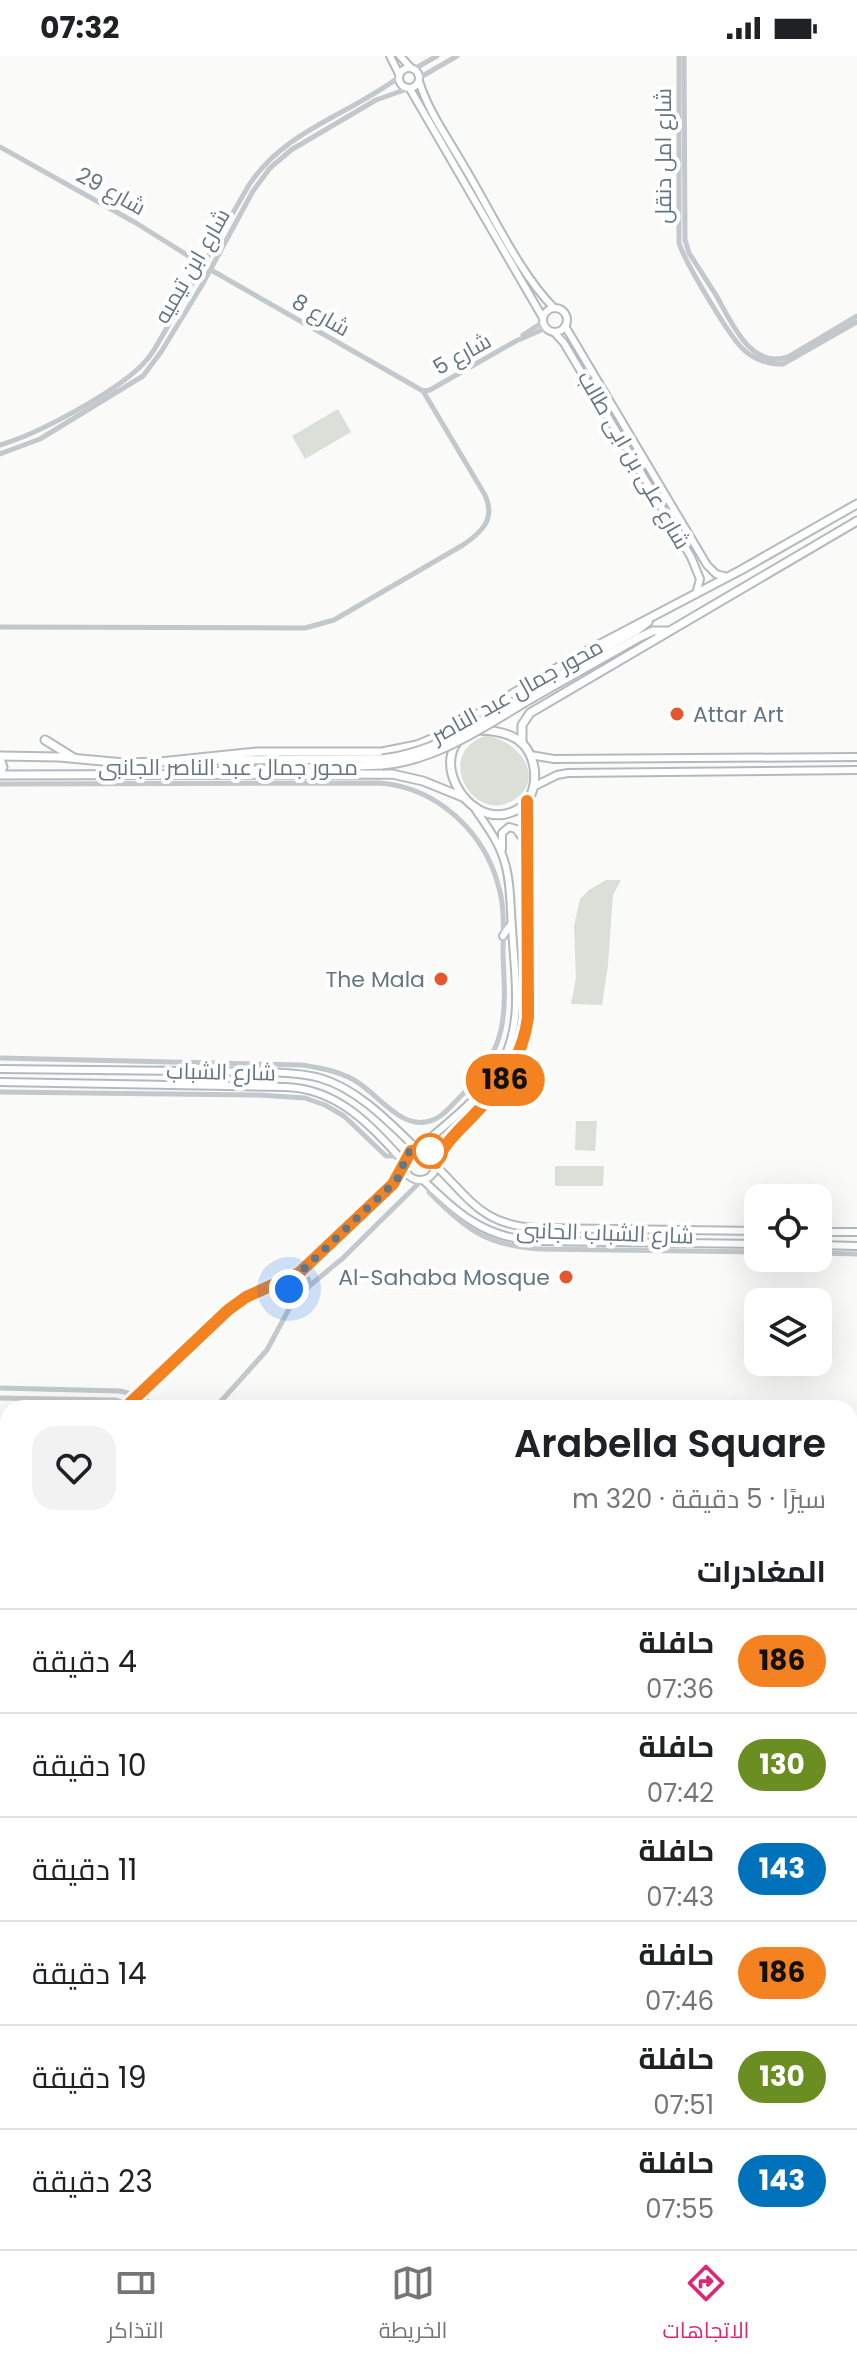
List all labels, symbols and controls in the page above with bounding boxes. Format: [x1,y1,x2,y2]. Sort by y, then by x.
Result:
text: 07:32 [40,6,119,49]
street label: شارع امل دنقل [648,88,679,224]
street label: شارع 29 [71,159,151,223]
street label: شارع ابن تيميه [147,203,237,329]
street label: شارع 8 [286,286,356,344]
street label: شارع 5 [427,325,497,383]
street label: شارع على بن ابى طالب [570,365,698,555]
street label: محور جمال عبد الناصر [424,631,608,752]
place label: Attar Art [693,699,784,730]
marker: Attar Art [668,705,686,723]
street label: محور جمال عبد الناصر الجانبى [98,752,358,783]
place label: The Mala [325,964,425,995]
marker: The Mala [432,970,450,988]
line badge: 186 [459,1054,551,1106]
street label: شارع الشباب [166,1056,276,1088]
text: 186 [482,1060,528,1099]
unlabelled marker [413,1134,447,1168]
map controls [744,1184,832,1376]
button: locate [744,1184,832,1272]
street label: شارع الشباب الجانبى [516,1214,694,1252]
place label: Al-Sahaba Mosque [338,1262,550,1293]
marker: Al-Sahaba Mosque [557,1268,575,1286]
your location [269,1269,309,1309]
button: layers [744,1288,832,1376]
text: Arabella Square [514,1417,826,1470]
button: heart [32,1426,116,1510]
text: سيرًا · 5 دقيقة · 320 m [572,1481,826,1517]
text: المغادرات [697,1550,826,1593]
text: حافلة [639,1621,714,1664]
text: 4 دقيقة [32,1640,137,1683]
text: 186 [759,1641,805,1680]
text: 07:36 [646,1671,714,1707]
text: حافلة [639,1725,714,1768]
text: 10 دقيقة [32,1744,147,1787]
text: 130 [759,1745,805,1784]
text: 07:42 [647,1775,714,1811]
text: حافلة [639,1829,714,1872]
text: 11 دقيقة [32,1848,137,1891]
text: 143 [759,1849,805,1888]
text: 07:43 [646,1879,714,1915]
text: حافلة [639,1933,714,1976]
text: 14 دقيقة [32,1952,147,1995]
text: 186 [759,1953,805,1992]
text: 07:46 [645,1983,714,2019]
text: حافلة [639,2037,714,2080]
text: 19 دقيقة [32,2056,147,2099]
text: 130 [759,2057,805,2096]
text: 07:51 [653,2087,714,2123]
text: حافلة [639,2141,714,2184]
text: 23 دقيقة [32,2160,153,2203]
text: 143 [759,2161,805,2200]
text: 07:55 [645,2191,714,2227]
tab: التذاكر [107,2261,164,2351]
tab: الخريطة [379,2261,448,2351]
tab: الاتجاهات [662,2261,750,2351]

